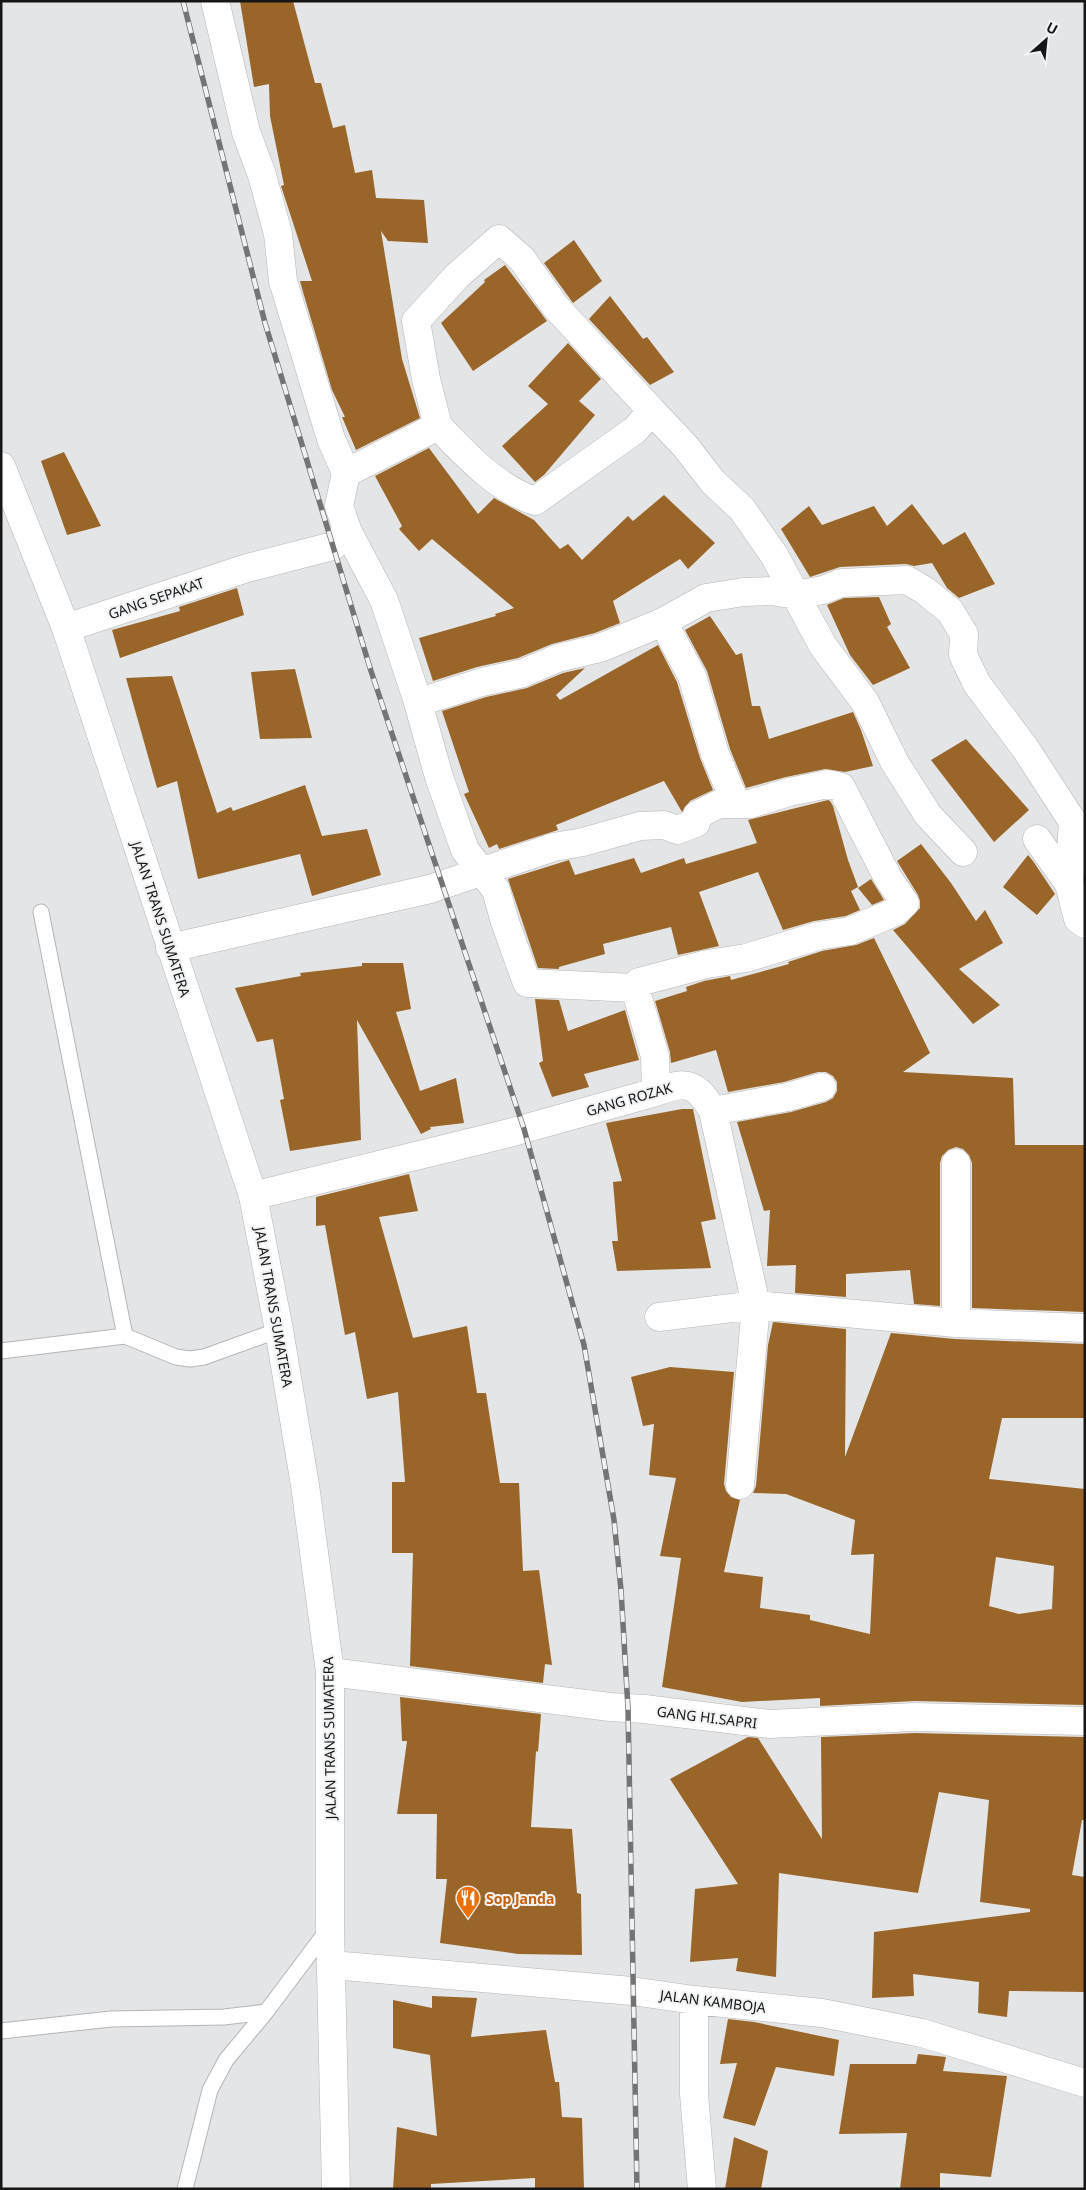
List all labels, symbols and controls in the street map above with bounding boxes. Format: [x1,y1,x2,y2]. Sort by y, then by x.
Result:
north arrow [1021,15,1071,65]
text: U [1043,17,1061,39]
street label: GANG SEPAKAT [106,573,207,623]
street label: JALAN TRANS SUMATERA [126,837,195,999]
street label: GANG ROZAK [584,1078,675,1120]
street label: JALAN TRANS SUMATERA [250,1223,297,1389]
street label: JALAN TRANS SUMATERA [318,1657,340,1821]
street label: GANG HI.SAPRI [656,1701,759,1733]
restaurant icon: Sop Janda [455,1885,481,1919]
place label: Sop Janda [486,1889,554,1908]
street label: JALAN KAMBOJA [657,1985,767,2017]

